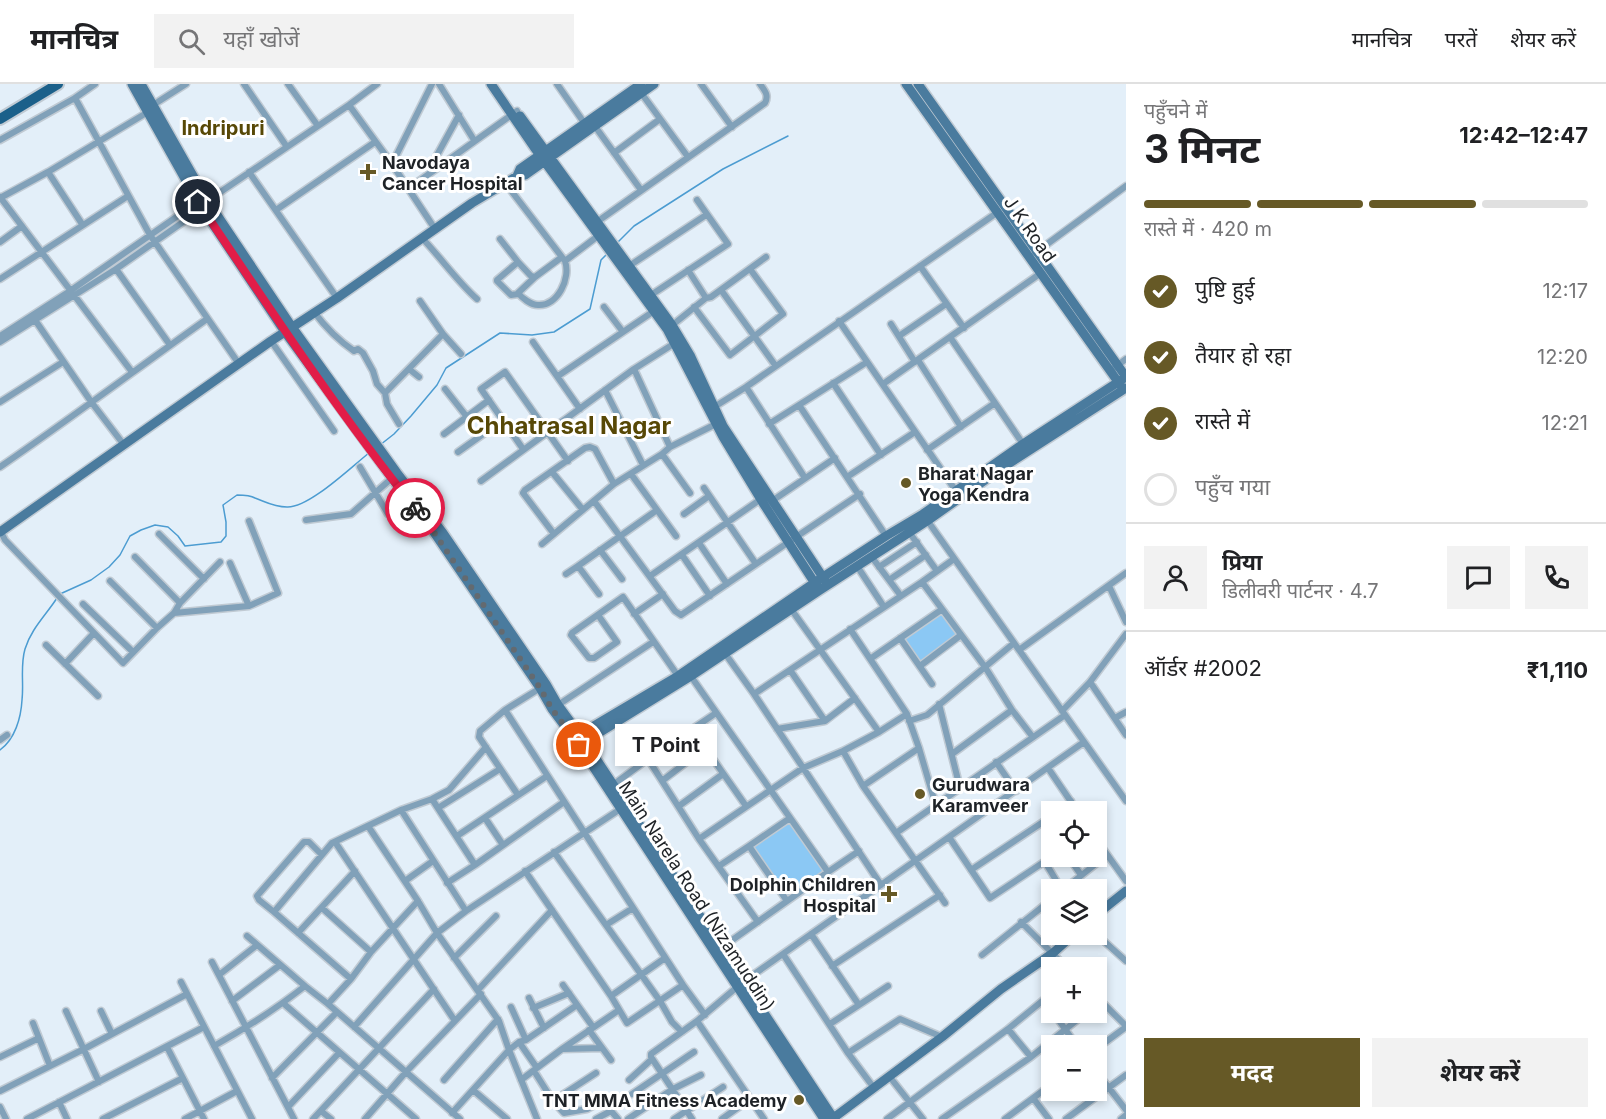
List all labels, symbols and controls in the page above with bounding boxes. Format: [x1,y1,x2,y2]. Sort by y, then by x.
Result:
search box [154,14,574,68]
text: मानचित्र [30,22,118,56]
icon: search [175,25,208,58]
text: यहाँ खोजें [223,26,300,52]
text: मानचित्र [1352,27,1412,52]
text: परतें [1445,27,1477,52]
text: शेयर करें [1510,27,1576,52]
text: पहुँचने में [1144,99,1207,123]
district label: Indripuri [181,116,265,140]
text: 12:42–12:47 [1459,122,1588,148]
text: 3 मिनट [1144,125,1260,172]
place label: Navodaya Cancer Hospital [382,152,523,194]
marker: Navodaya Cancer Hospital [359,163,377,181]
pin [172,176,223,227]
icon: home [181,185,214,218]
street label: J K Road [1000,192,1060,266]
text: रास्ते में · 420 m [1144,217,1272,241]
icon: check [1144,275,1177,308]
text: पुष्टि हुई [1195,276,1255,302]
text: 12:17 [1542,279,1588,303]
icon: check [1144,341,1177,374]
text: तैयार हो रहा [1195,342,1291,368]
text: 12:20 [1537,345,1588,369]
icon: check [1144,407,1177,440]
text: रास्ते में [1195,408,1250,434]
district label: Chhatrasal Nagar [467,411,671,440]
text: 12:21 [1542,411,1588,435]
place label: Bharat Nagar Yoga Kendra [918,463,1033,505]
text: पहुँच गया [1195,474,1270,500]
marker: Bharat Nagar Yoga Kendra [899,476,913,490]
courier [385,478,445,538]
icon: bike [399,492,432,525]
button: person [1144,546,1207,609]
button: chat [1447,546,1510,609]
button: phone [1525,546,1588,609]
text: प्रिया [1222,549,1262,575]
text: डिलीवरी पार्टनर · 4.7 [1222,579,1379,603]
text: ऑर्डर #2002 [1144,655,1262,681]
text: ₹1,110 [1527,657,1588,683]
pin [553,719,604,770]
callout: T Point [615,724,717,766]
icon: bag [562,728,595,761]
text: T Point [632,733,700,757]
place label: Gurudwara Karamveer [932,774,1030,816]
street label: Main Narela Road (Nizamuddin) [615,777,779,1015]
marker: Gurudwara Karamveer [913,787,927,801]
map controls [1041,801,1107,1101]
button: locate [1041,801,1107,867]
place label: Dolphin Children Hospital [730,874,876,916]
button: layers [1041,879,1107,945]
marker: Dolphin Children Hospital [880,885,898,903]
button: + [1041,957,1107,1023]
button: − [1041,1035,1107,1101]
button: मदद [1144,1038,1360,1107]
button: शेयर करें [1372,1038,1588,1107]
place label: TNT MMA Fitness Academy [542,1090,787,1111]
marker: TNT MMA Fitness Academy [792,1093,806,1107]

